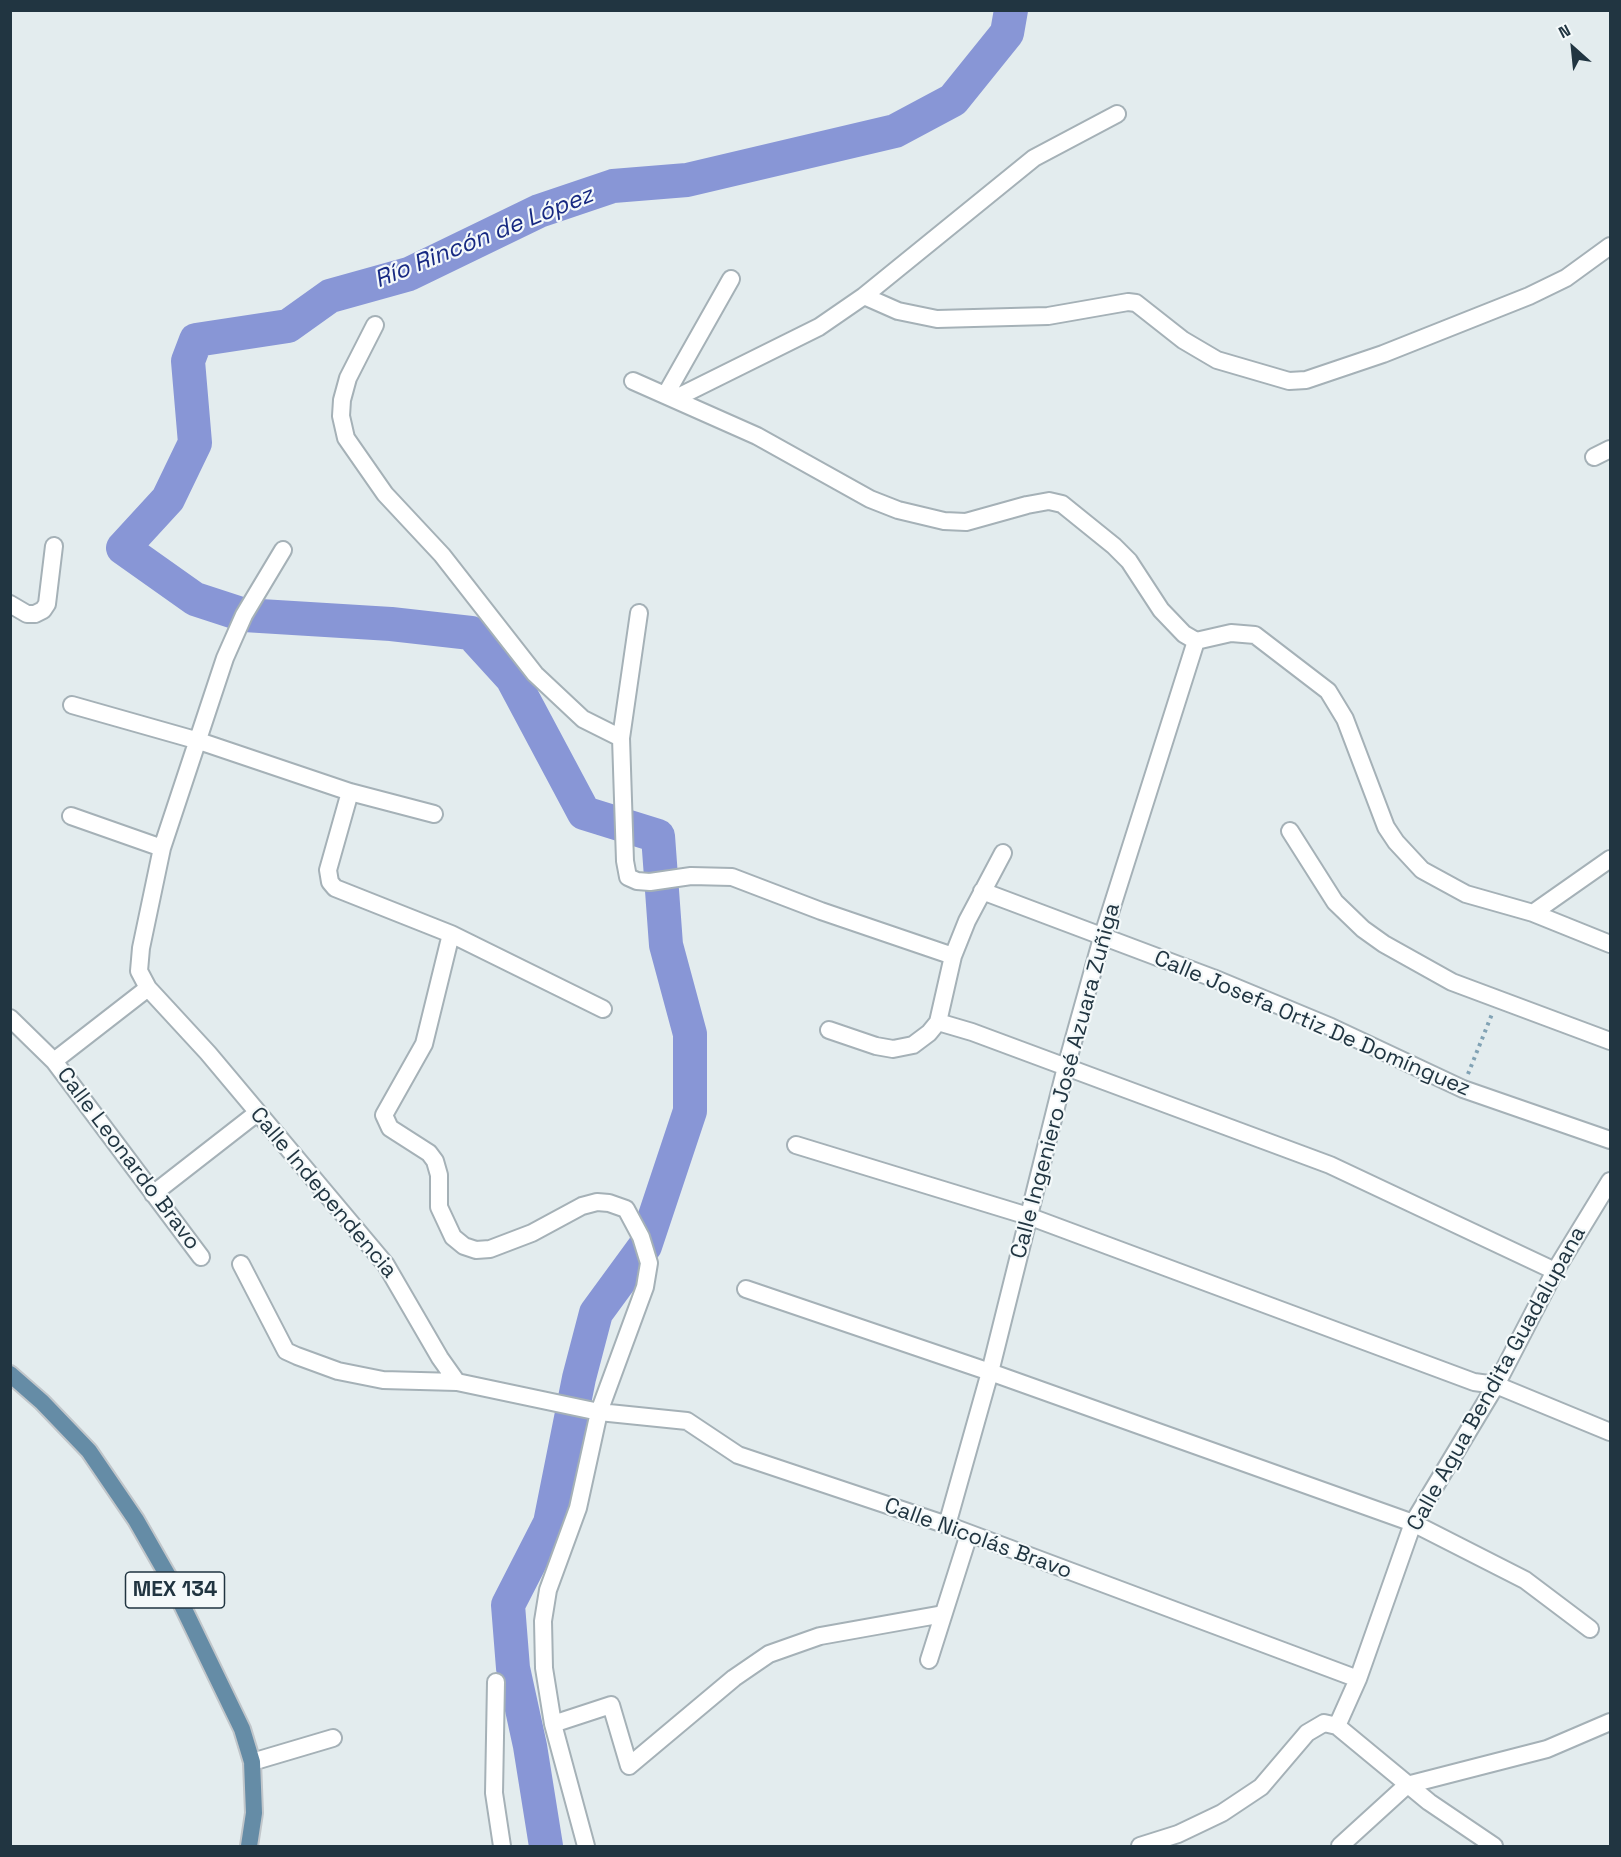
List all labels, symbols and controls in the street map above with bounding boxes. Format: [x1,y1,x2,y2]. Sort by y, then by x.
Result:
north arrow [1543,18,1603,78]
text: N [1555,20,1574,43]
water label: Río Rincón de López [370,181,598,295]
street label: Calle Ingeniero José Azuara Zuñiga [1006,900,1126,1262]
street label: Calle Josefa Ortiz De Domínguez [1150,945,1474,1103]
street label: Calle Leonardo Bravo [51,1062,205,1256]
street label: Calle Independencia [244,1102,402,1284]
street label: Calle Agua Bendita Guadalupana [1402,1222,1592,1536]
street label: Calle Nicolás Bravo [881,1493,1075,1585]
road number: MEX 134 [126,1572,225,1608]

